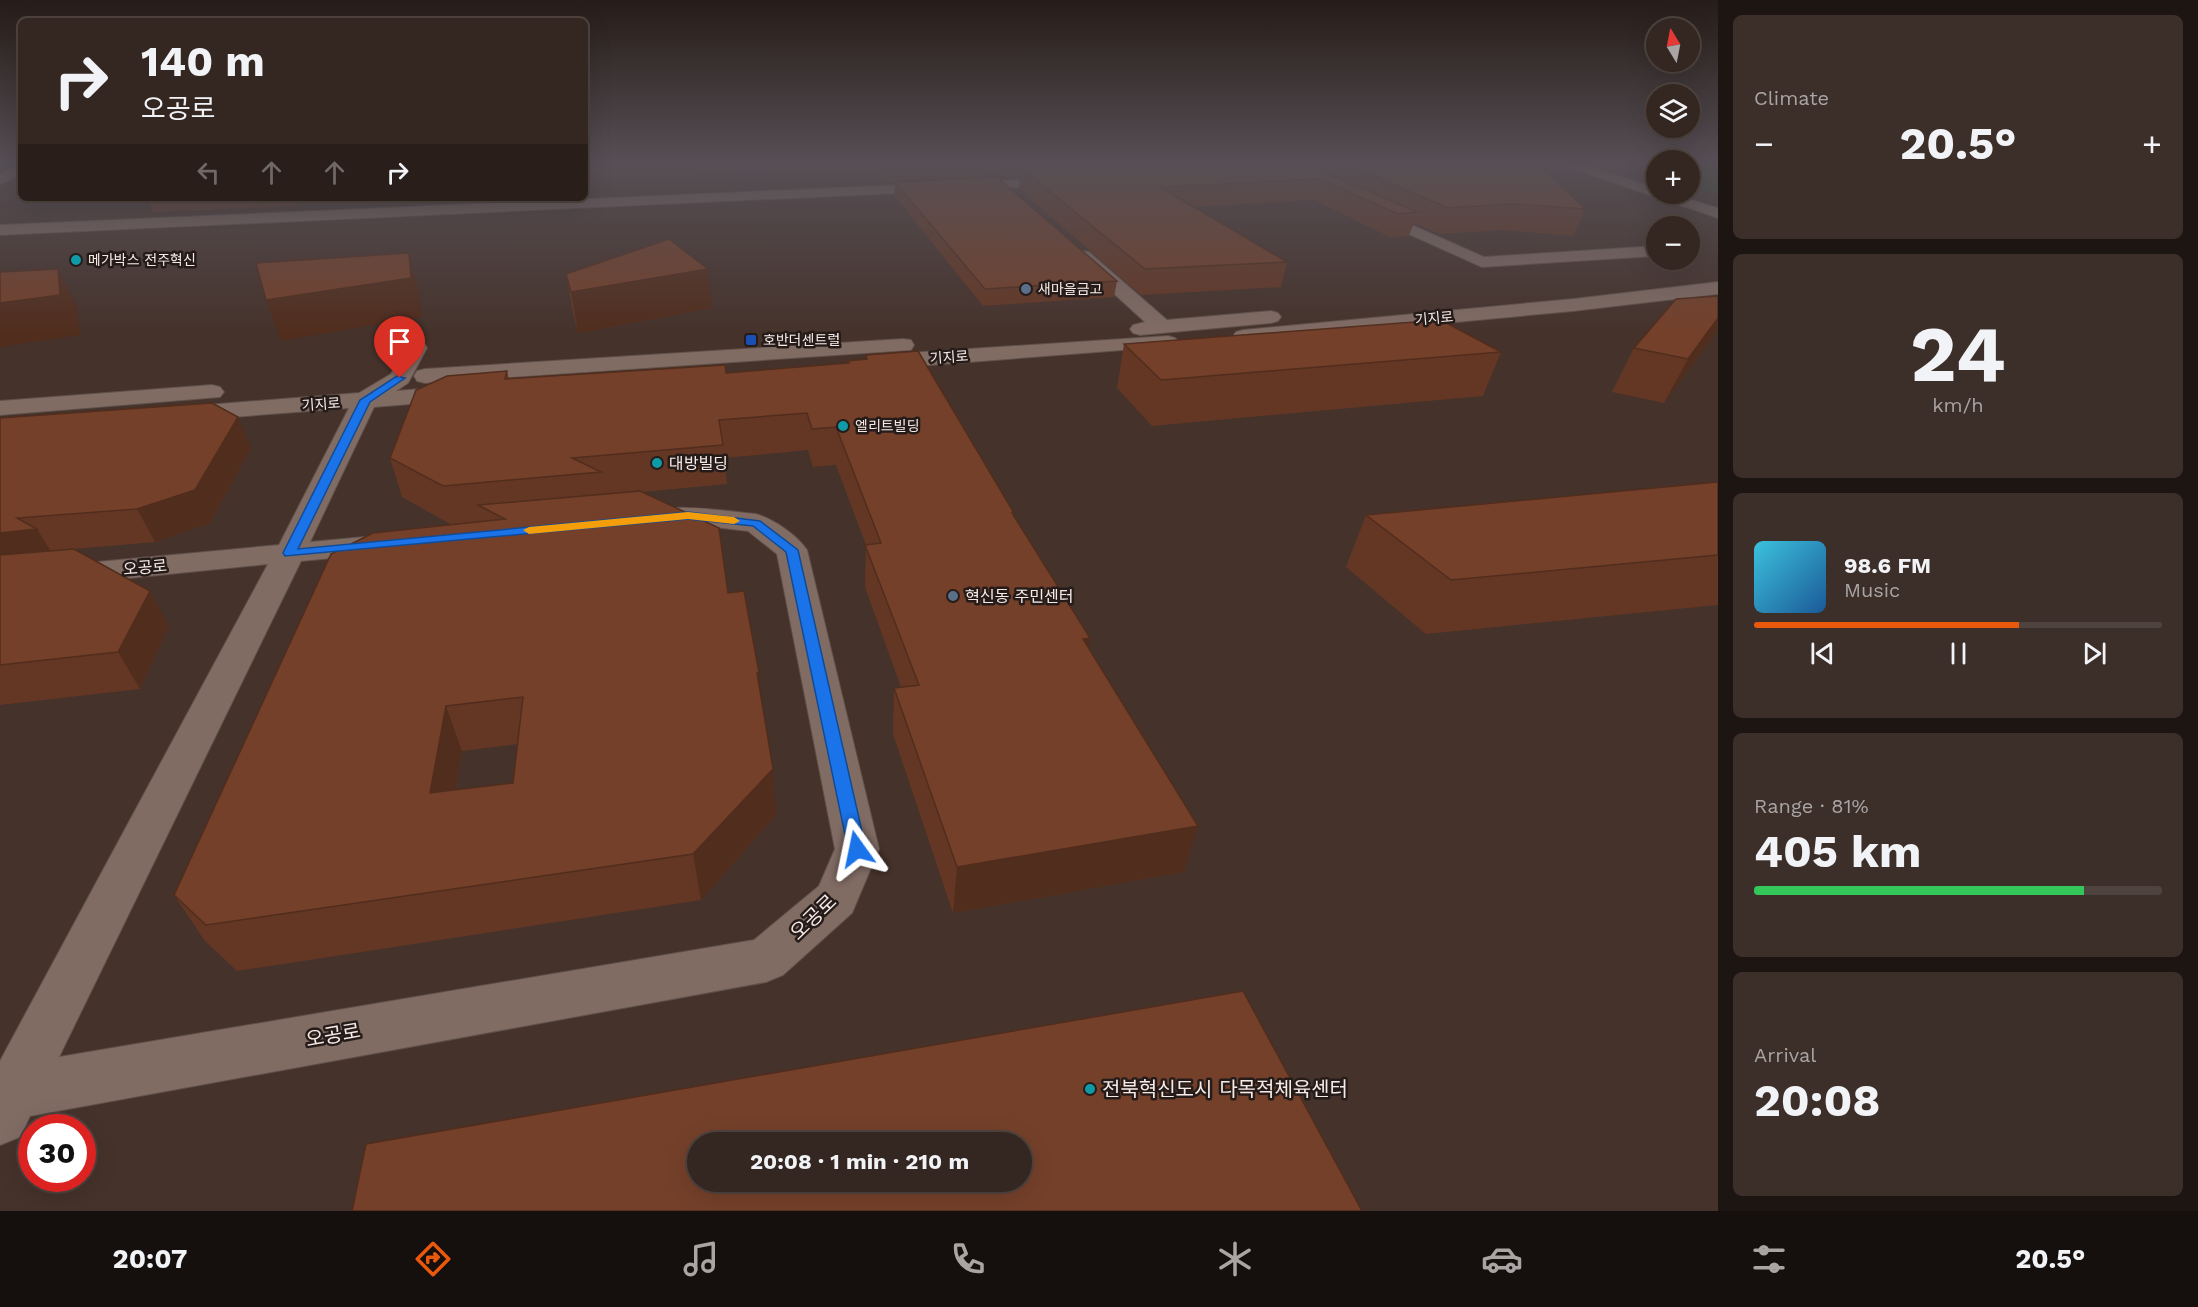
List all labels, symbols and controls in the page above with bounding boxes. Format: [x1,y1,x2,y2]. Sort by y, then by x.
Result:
north arrow [1646,18,1700,72]
map controls [1646,18,1700,270]
text: 140 m [141,37,265,86]
icon: right [42,42,120,120]
button: layers [1646,84,1700,138]
text: Climate [1754,86,1829,110]
text: 오공로 [141,93,216,125]
text: 20.5° [1900,117,2016,170]
text: − [1754,124,1774,163]
text: + [2142,124,2162,163]
button: + [1646,150,1700,204]
icon: left [192,156,225,189]
icon: ahead [255,156,288,189]
icon: ahead [318,156,351,189]
icon: right [381,156,414,189]
button: − [1646,216,1700,270]
place label: 메가박스 전주혁신 [88,252,196,268]
marker: 메가박스 전주혁신 [69,253,83,267]
place label: 새마을금고 [1038,281,1103,297]
marker: 새마을금고 [1019,282,1033,296]
street label: 기지로 [1414,308,1454,328]
text: 24 [1910,308,2006,400]
pin [374,316,425,378]
icon: arrive [383,325,416,358]
place label: 호반더센트럴 [763,332,840,348]
marker: 호반더센트럴 [744,333,758,347]
street label: 기지로 [929,348,969,366]
text: km/h [1932,393,1984,417]
street label: 기지로 [301,395,341,413]
place label: 엘리트빌딩 [855,418,919,434]
marker: 엘리트빌딩 [836,419,850,433]
place label: 대방빌딩 [669,454,728,473]
marker: 대방빌딩 [650,456,664,470]
text: 98.6 FM [1844,553,1931,578]
street label: 오공로 [122,556,168,579]
text: Music [1844,578,1900,602]
place label: 혁신동 주민센터 [965,587,1074,606]
marker: 혁신동 주민센터 [946,589,960,603]
icon: previous [1806,637,1839,670]
icon: pause [1942,637,1975,670]
icon: next [2078,637,2111,670]
text: Range · 81% [1754,794,1869,818]
position arrow [825,817,889,881]
text: 405 km [1754,825,1921,878]
street label: 오공로 [785,889,841,945]
street label: 오공로 [304,1018,362,1052]
text: Arrival [1754,1043,1816,1067]
text: 20:08 [1754,1074,1881,1127]
place label: 전북혁신도시 다목적체육센터 [1102,1077,1348,1101]
marker: 전북혁신도시 다목적체육센터 [1083,1082,1097,1096]
speed limit sign: 30 [18,1114,96,1192]
text: 20:08 · 1 min · 210 m [750,1149,969,1174]
icon: directions [412,1238,454,1280]
icon: music [680,1238,722,1280]
icon: phone [947,1238,989,1280]
icon: climate [1214,1238,1256,1280]
icon: car [1481,1238,1523,1280]
icon: filters [1748,1238,1790,1280]
text: 20:07 [113,1243,187,1275]
text: 20.5° [2015,1243,2085,1275]

